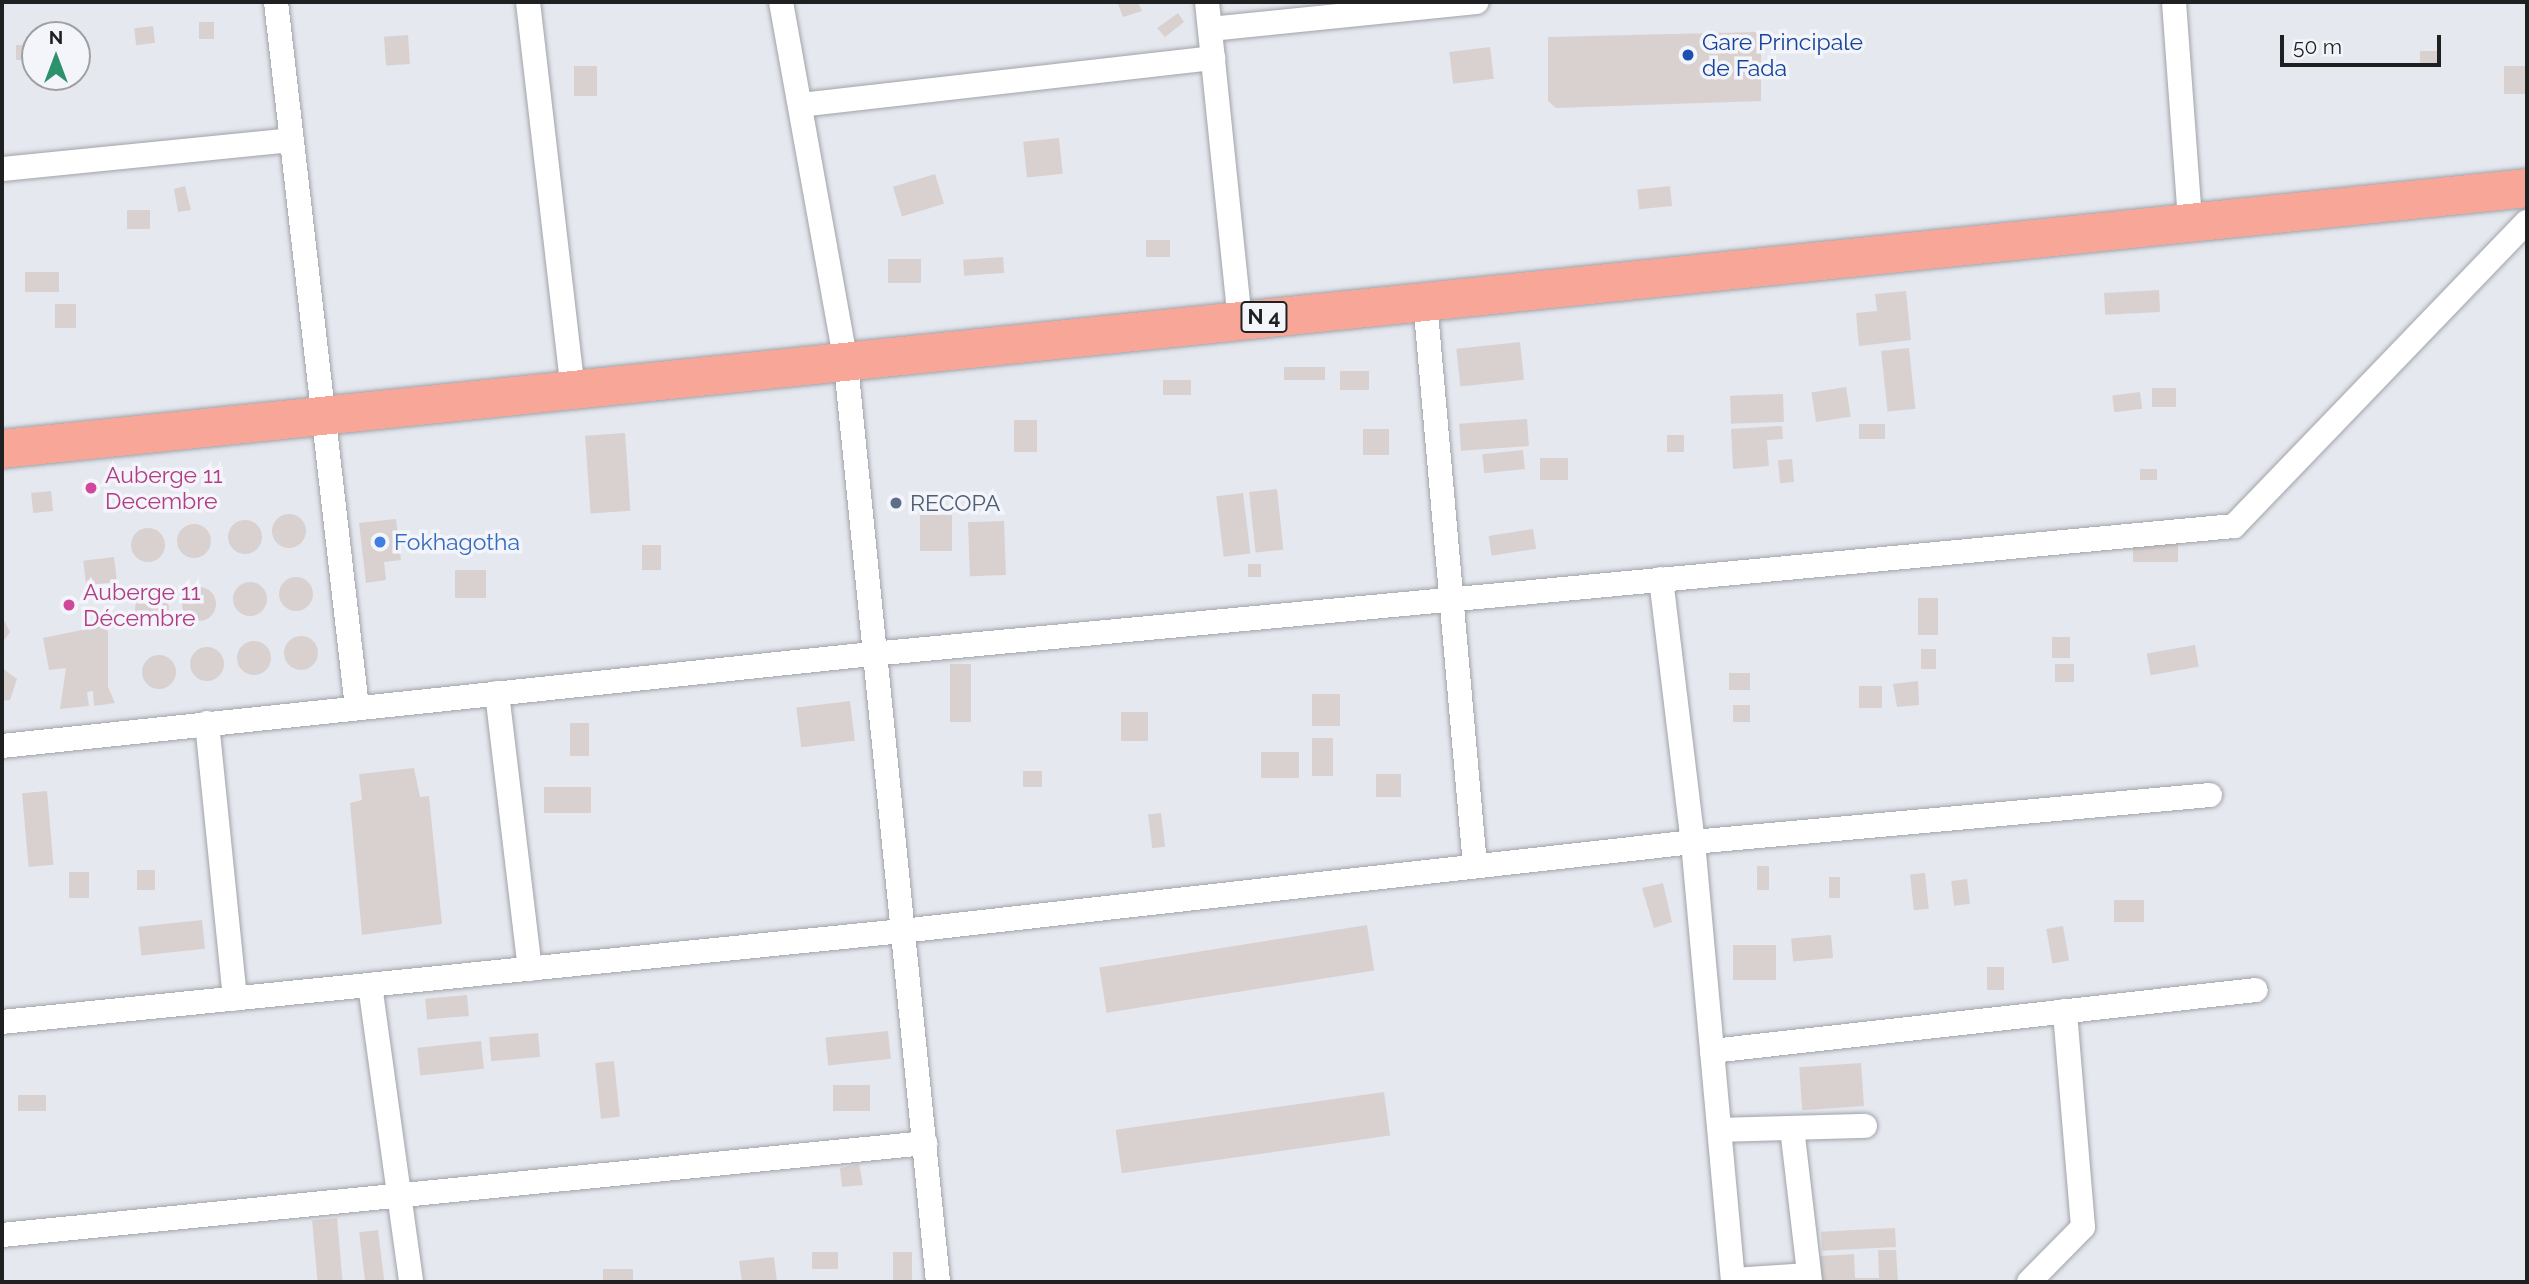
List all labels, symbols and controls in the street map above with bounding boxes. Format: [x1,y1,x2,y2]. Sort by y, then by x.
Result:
north arrow [21,21,91,91]
scale bar [2284,21,2445,65]
text: N [49,26,63,48]
place label: Gare Principale de Fada [1702,28,1863,82]
text: 50 m [2293,34,2342,59]
marker: Gare Principale de Fada [1680,47,1696,63]
road number: N 4 [1240,300,1288,334]
place label: Auberge 11 Decembre [105,461,223,515]
marker: Auberge 11 Decembre [83,480,99,496]
place label: RECOPA [910,489,1000,517]
marker: RECOPA [888,495,904,511]
place label: Fokhagotha [394,528,520,556]
marker: Fokhagotha [372,534,388,550]
place label: Auberge 11 Décembre [83,578,201,632]
marker: Auberge 11 Décembre [61,597,77,613]

